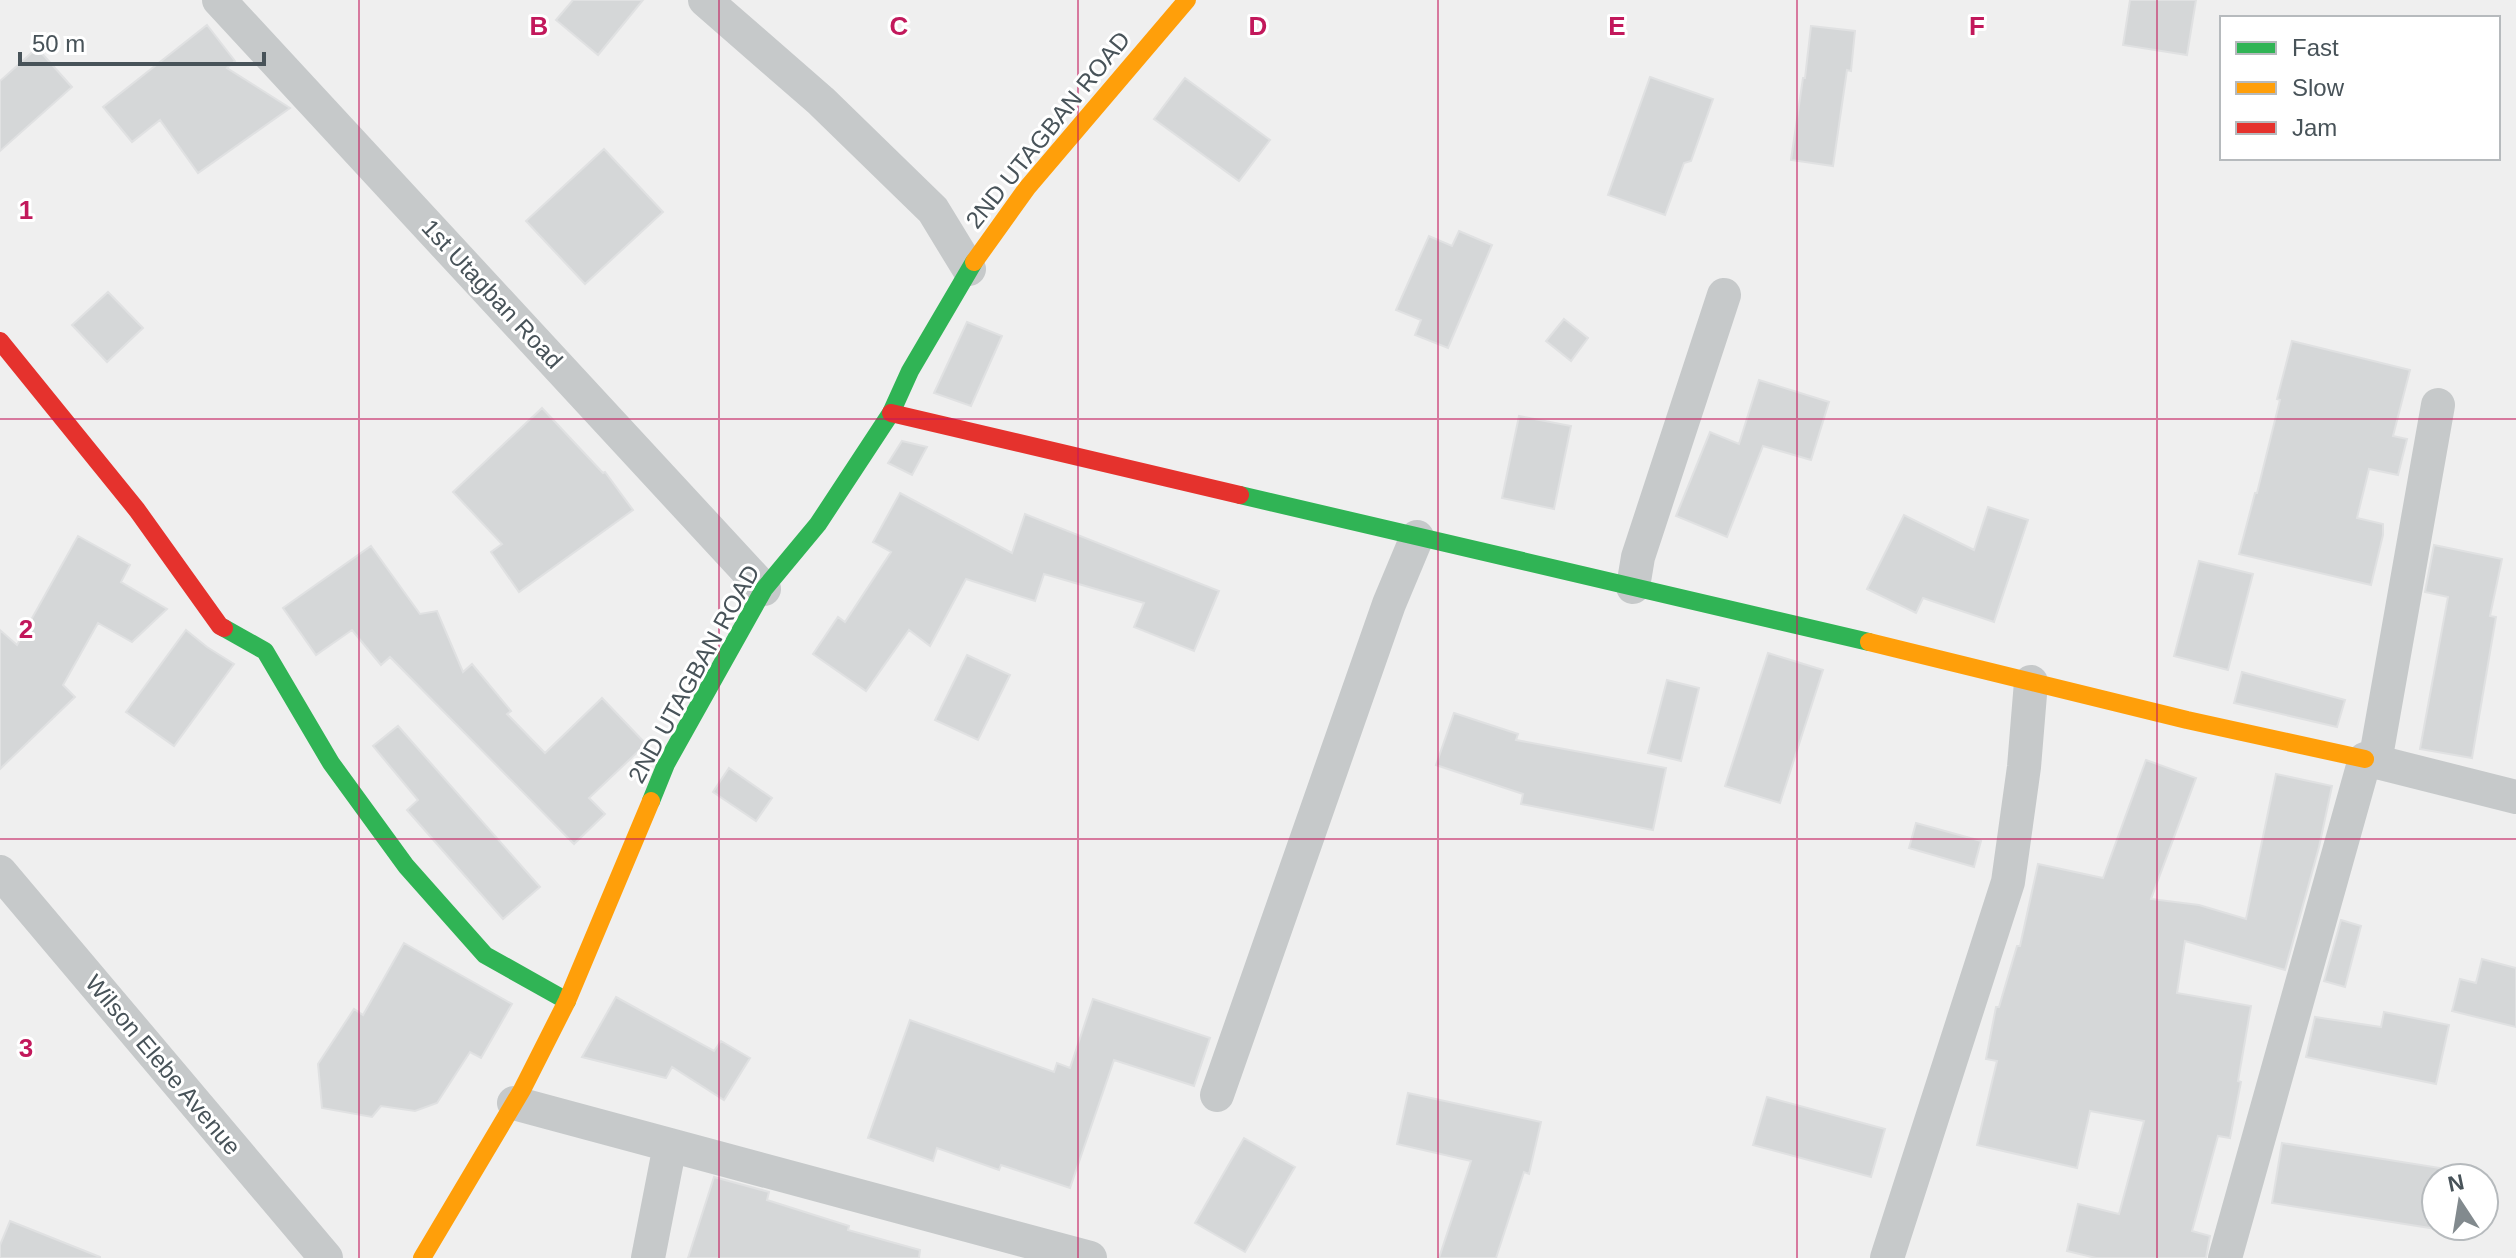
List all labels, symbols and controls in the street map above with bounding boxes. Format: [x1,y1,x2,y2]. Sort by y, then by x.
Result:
text: B [530,11,548,41]
text: C [890,11,909,41]
text: D [1249,11,1267,41]
text: E [1608,11,1626,41]
text: F [1969,11,1985,41]
scale bar [20,16,264,66]
legend [2220,16,2500,160]
street label: 2ND UTAGBAN ROAD [960,26,1135,233]
text: 50 m [32,30,85,57]
text: Fast [2292,34,2339,61]
text: Slow [2292,74,2345,101]
text: Jam [2292,114,2337,141]
text: 1 [19,195,33,225]
street label: 1st Utagban Road [417,214,568,374]
street label: 2ND UTAGBAN ROAD [622,560,765,787]
text: 2 [19,614,33,644]
street label: Wilson Elebe Avenue [80,969,246,1160]
text: 3 [19,1033,33,1063]
north arrow [2420,1162,2500,1242]
text: N [2446,1169,2466,1197]

